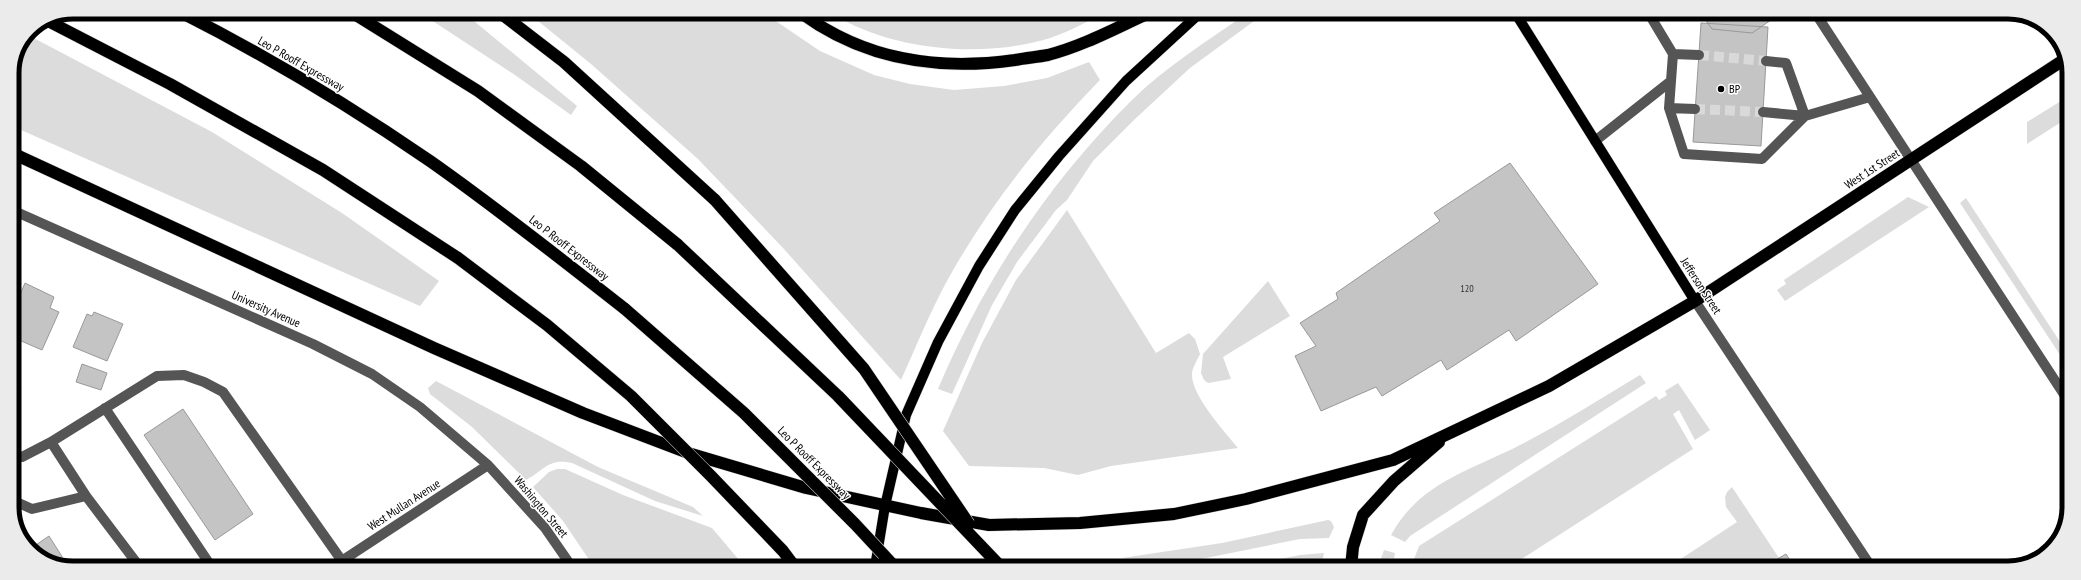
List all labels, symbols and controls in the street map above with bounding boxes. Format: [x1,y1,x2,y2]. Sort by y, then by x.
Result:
street label: Leo P Rooff Expressway [256,33,347,95]
place label: BP [1729,81,1741,96]
marker: BP [1716,84,1726,94]
street label: West 1st Street [1841,145,1903,192]
street label: Leo P Rooff Expressway [526,212,612,284]
street label: Jefferson Street [1677,254,1726,317]
house number: 120 [1460,282,1474,295]
street label: University Avenue [230,287,303,330]
street label: Leo P Rooff Expressway [775,423,854,503]
street label: Washington Street [511,473,572,541]
street label: West Mullan Avenue [365,476,443,534]

